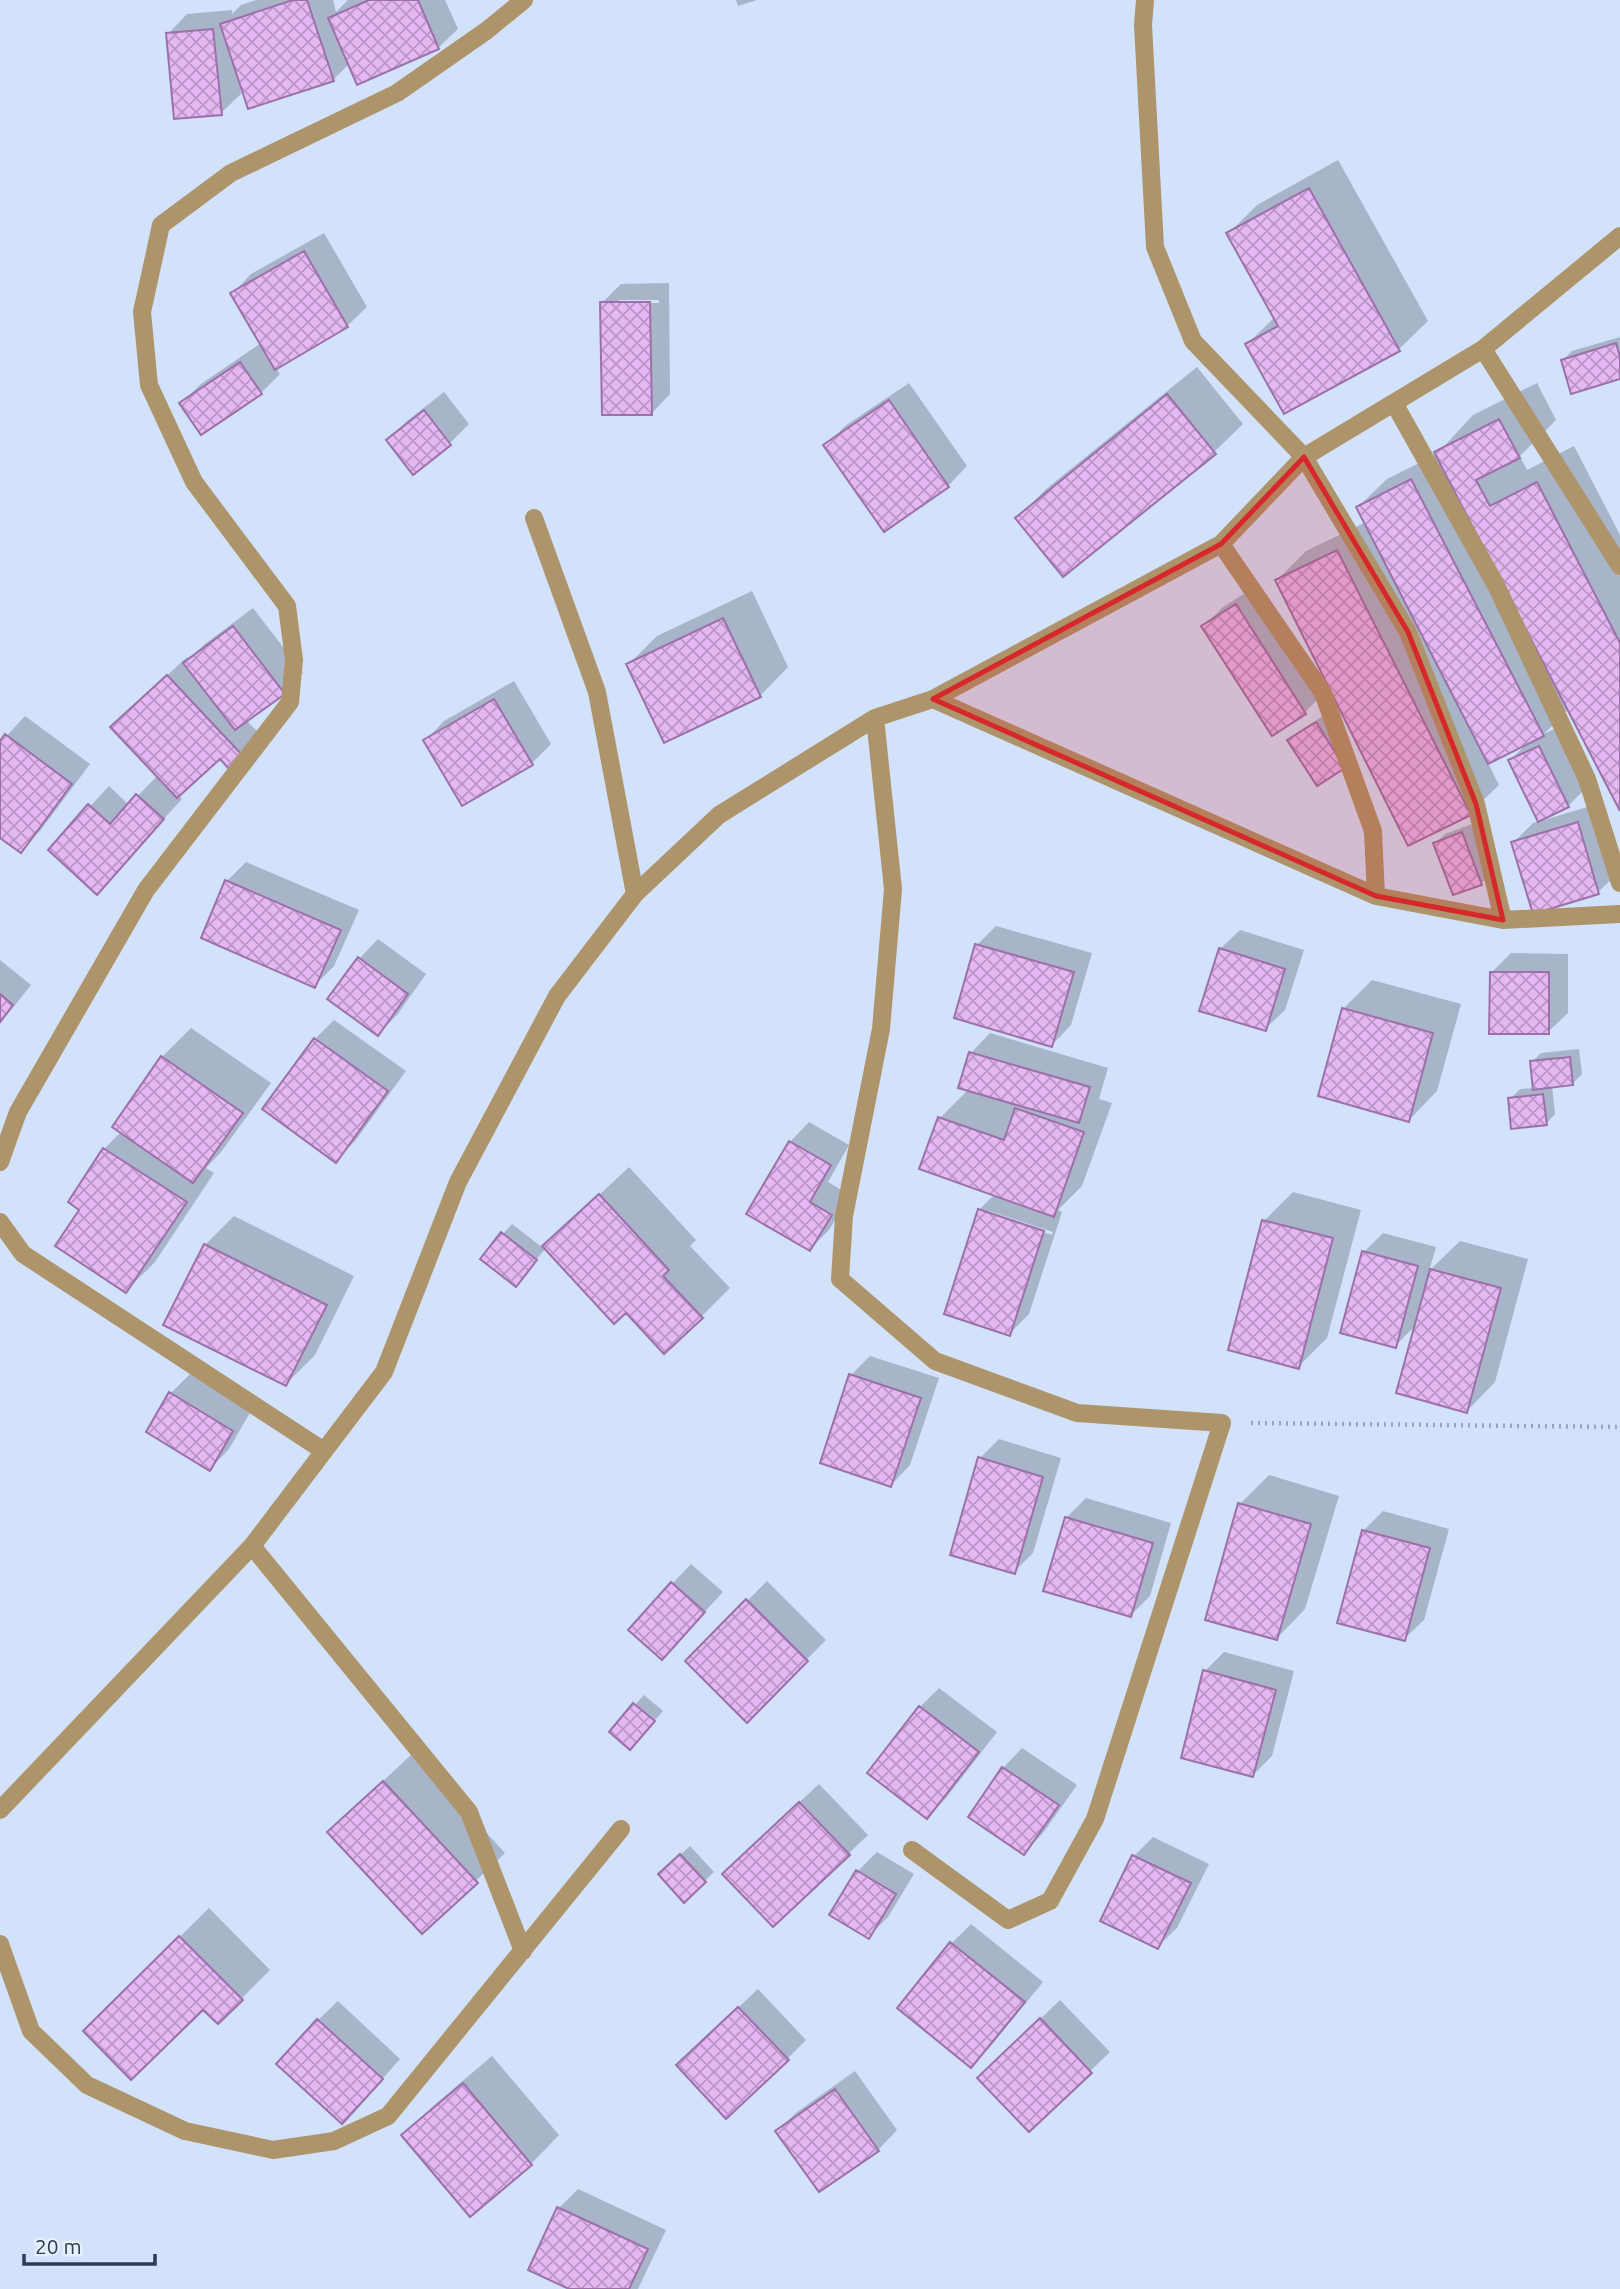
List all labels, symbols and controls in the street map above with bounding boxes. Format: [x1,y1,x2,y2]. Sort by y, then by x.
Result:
scale bar [24,2222,156,2266]
text: 20 m [35,2234,82,2258]

